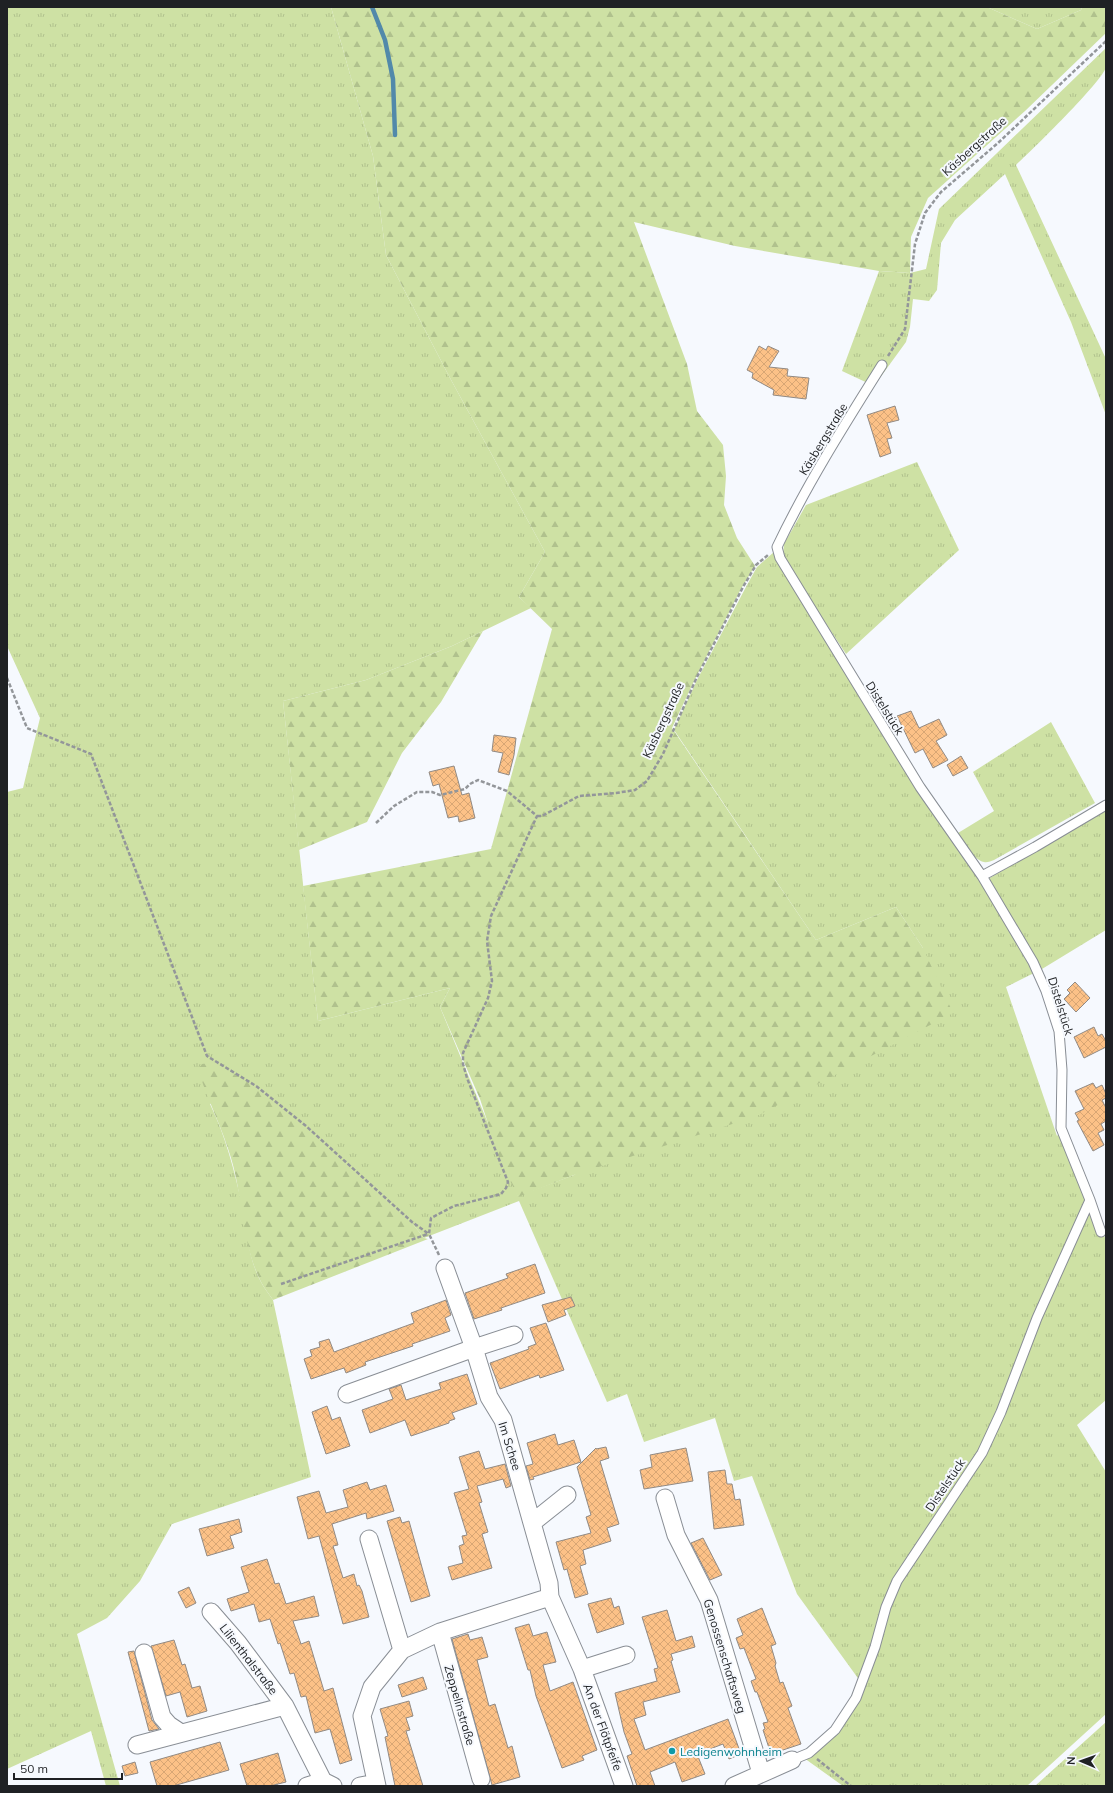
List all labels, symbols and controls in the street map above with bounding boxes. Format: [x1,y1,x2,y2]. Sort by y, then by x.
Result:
street label: Käsbergstraße [939,113,1009,179]
street label: Käsbergstraße [796,400,850,478]
street label: Distelstück [863,678,908,738]
street label: Käsbergstraße [639,680,687,760]
street label: Distelstück [1045,975,1077,1038]
street label: Im Schee [495,1420,525,1472]
street label: Distelstück [922,1455,969,1514]
street label: Genossenschaftsweg [700,1597,750,1715]
street label: Lilienthalstraße [217,1621,281,1697]
street label: Zeppelinstraße [441,1663,479,1747]
street label: An der Flötpfeife [580,1681,626,1773]
north arrow [1061,1741,1101,1781]
place label: Ledigenwohnheim [680,1744,782,1759]
marker: Ledigenwohnheim [667,1746,677,1756]
scale bar [14,1755,122,1781]
text: N [1064,1756,1078,1765]
text: 50 m [20,1761,48,1776]

